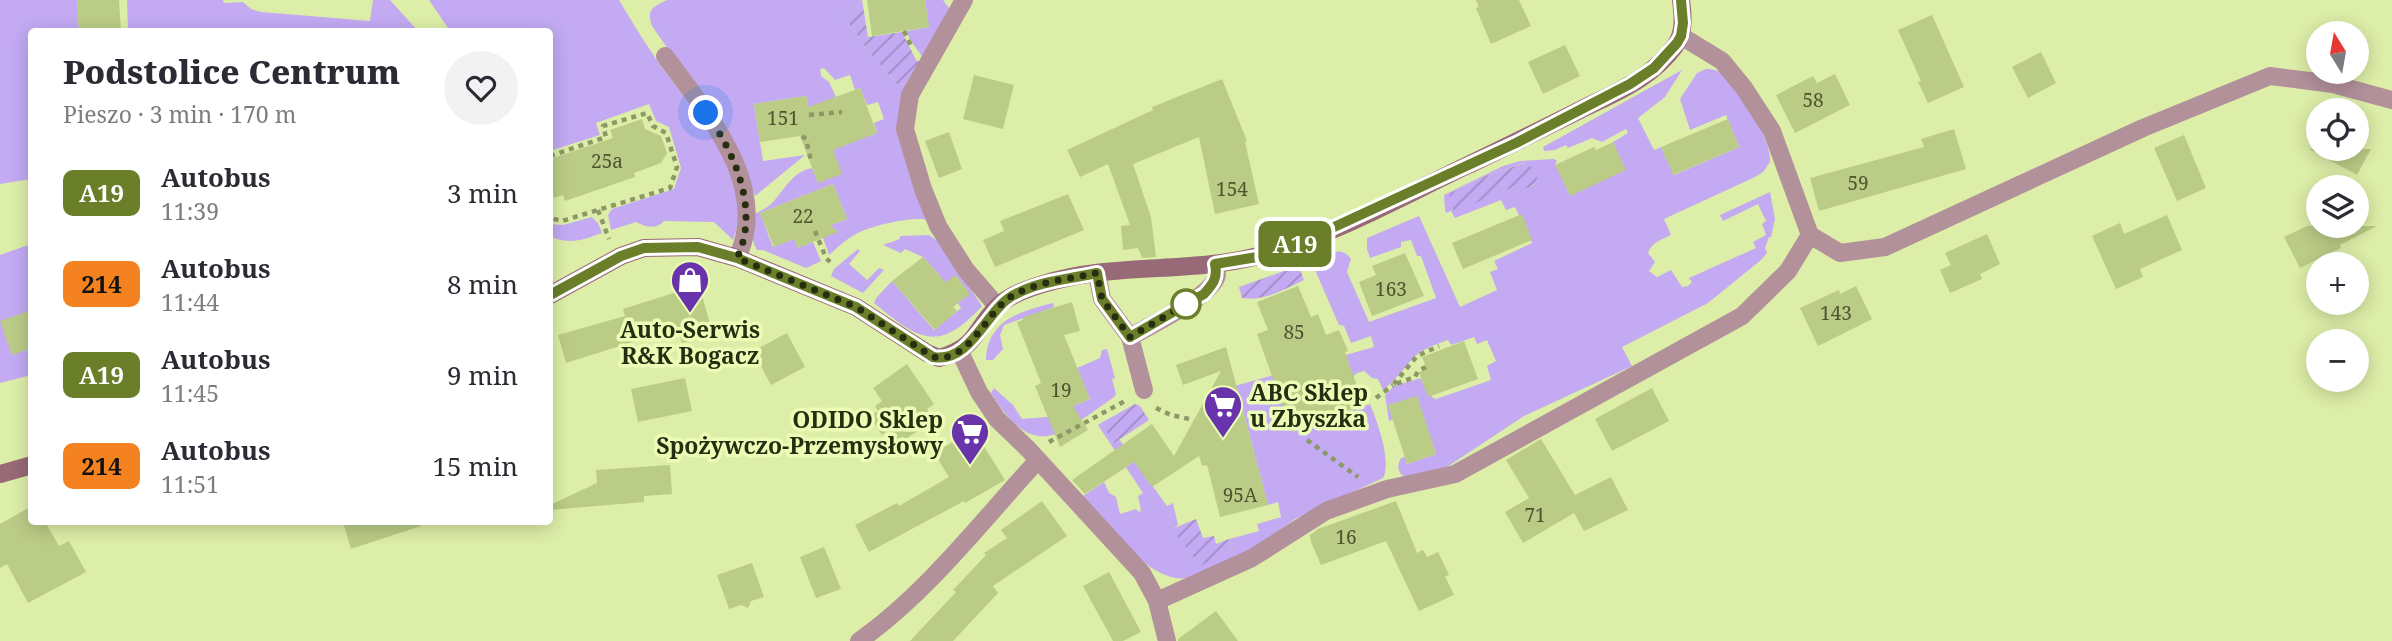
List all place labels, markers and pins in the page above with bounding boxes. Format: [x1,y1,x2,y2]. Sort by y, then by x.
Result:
shop icon: Auto-Serwis R&K Bogacz [669,259,711,314]
unlabelled marker [1171,289,1201,319]
place label: Auto-Serwis R&K Bogacz [620,313,760,371]
place label: ABC Sklep u Zbyszka [1250,376,1368,434]
supermarket icon: ABC Sklep u Zbyszka [1202,384,1244,439]
place label: ODIDO Sklep Spożywczo-Przemysłowy [656,403,944,461]
supermarket icon: ODIDO Sklep Spożywczo-Przemysłowy [949,411,991,466]

